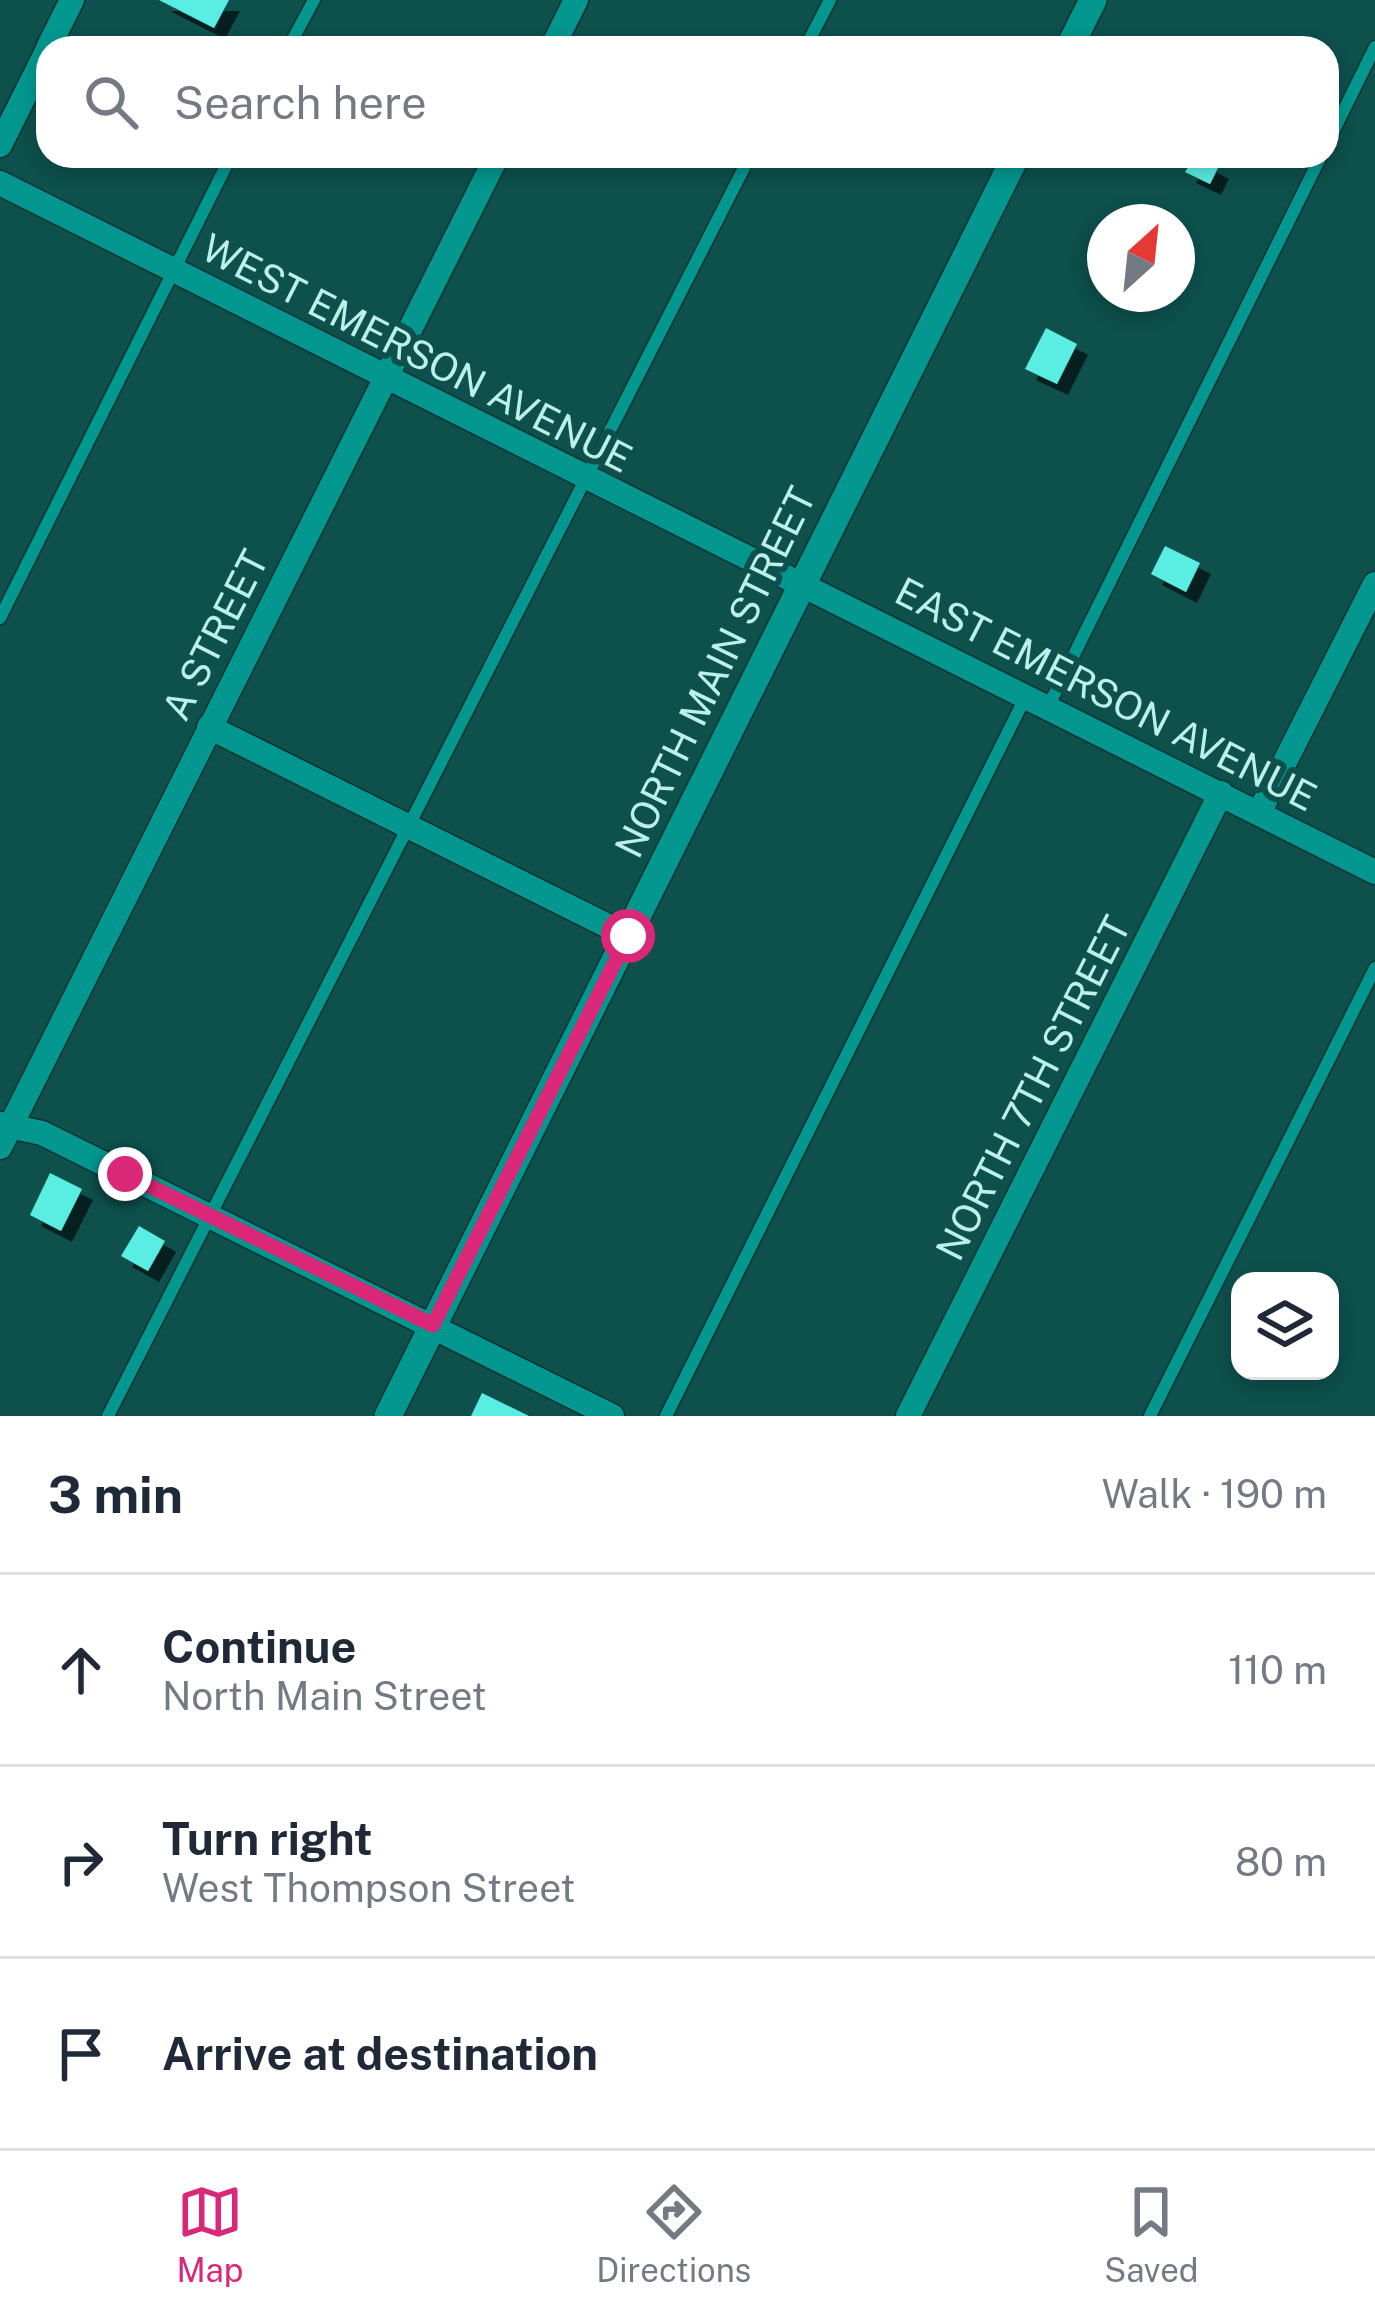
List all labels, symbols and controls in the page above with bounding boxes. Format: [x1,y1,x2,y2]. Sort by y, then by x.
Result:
search box [36,36,1339,168]
icon: search [78,69,144,135]
text: Search here [174,76,427,129]
north arrow [1087,204,1195,312]
street label: WEST EMERSON AVENUE [194,224,640,482]
street label: NORTH MAIN STREET [605,479,825,865]
street label: A STREET [153,542,277,728]
street label: EAST EMERSON AVENUE [888,568,1324,820]
street label: NORTH 7TH STREET [926,908,1140,1268]
route start [601,909,655,963]
route end [98,1147,152,1201]
map controls [1231,1272,1339,1380]
button: layers [1231,1272,1339,1380]
text: 3 min [48,1465,183,1524]
text: Walk · 190 m [1102,1471,1327,1517]
text: Continue [162,1620,356,1673]
icon: ahead [48,1637,114,1703]
text: 110 m [1228,1647,1327,1693]
text: North Main Street [162,1673,487,1719]
text: Turn right [162,1812,373,1865]
icon: right [48,1829,114,1895]
text: 80 m [1235,1839,1327,1885]
text: West Thompson Street [162,1865,576,1911]
icon: arrive [48,2021,114,2087]
text: Arrive at destination [162,2027,598,2080]
tab: Map [176,2179,243,2289]
tab: Directions [596,2179,751,2289]
tab: Saved [1104,2179,1199,2289]

